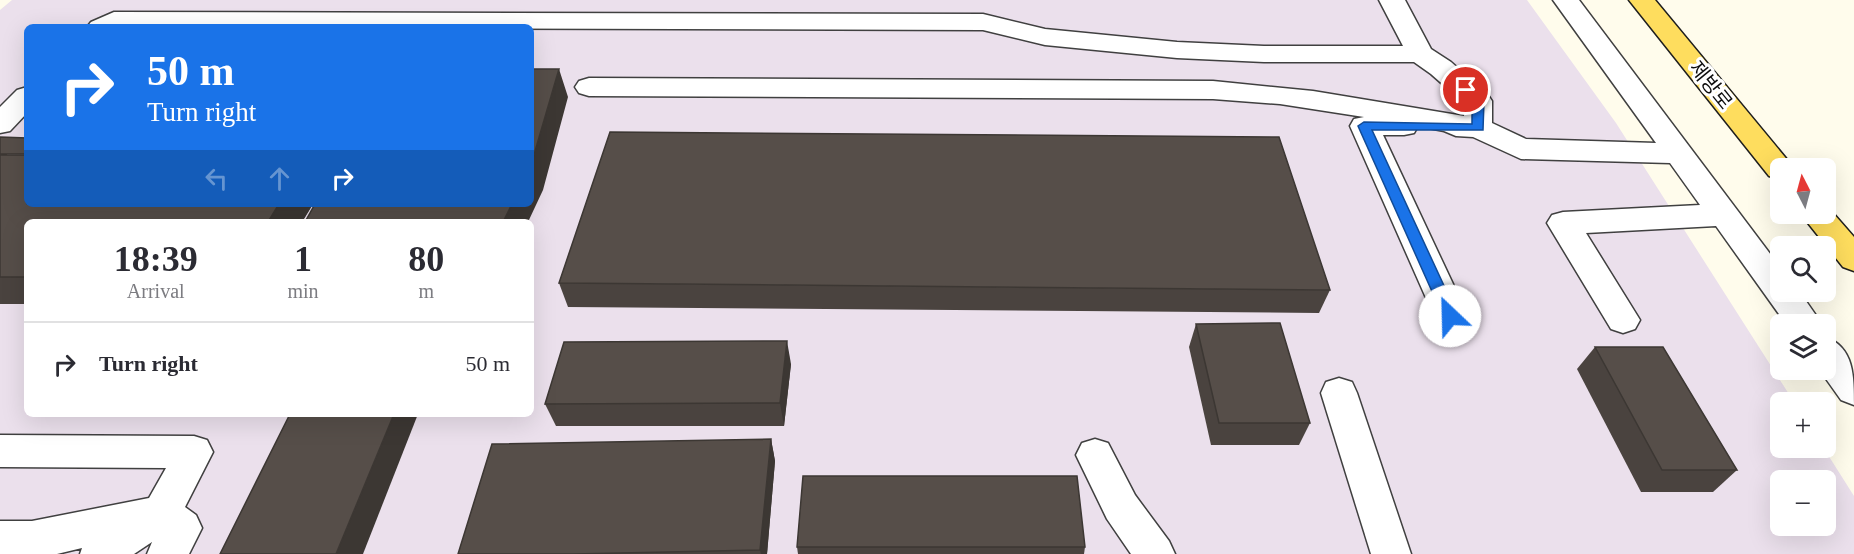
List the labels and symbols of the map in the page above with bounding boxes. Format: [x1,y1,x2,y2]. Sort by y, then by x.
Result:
street label: 제방로 [1685,57,1737,113]
pin [1440,64,1491,115]
north arrow [1770,158,1836,224]
position arrow [1418,284,1482,348]

